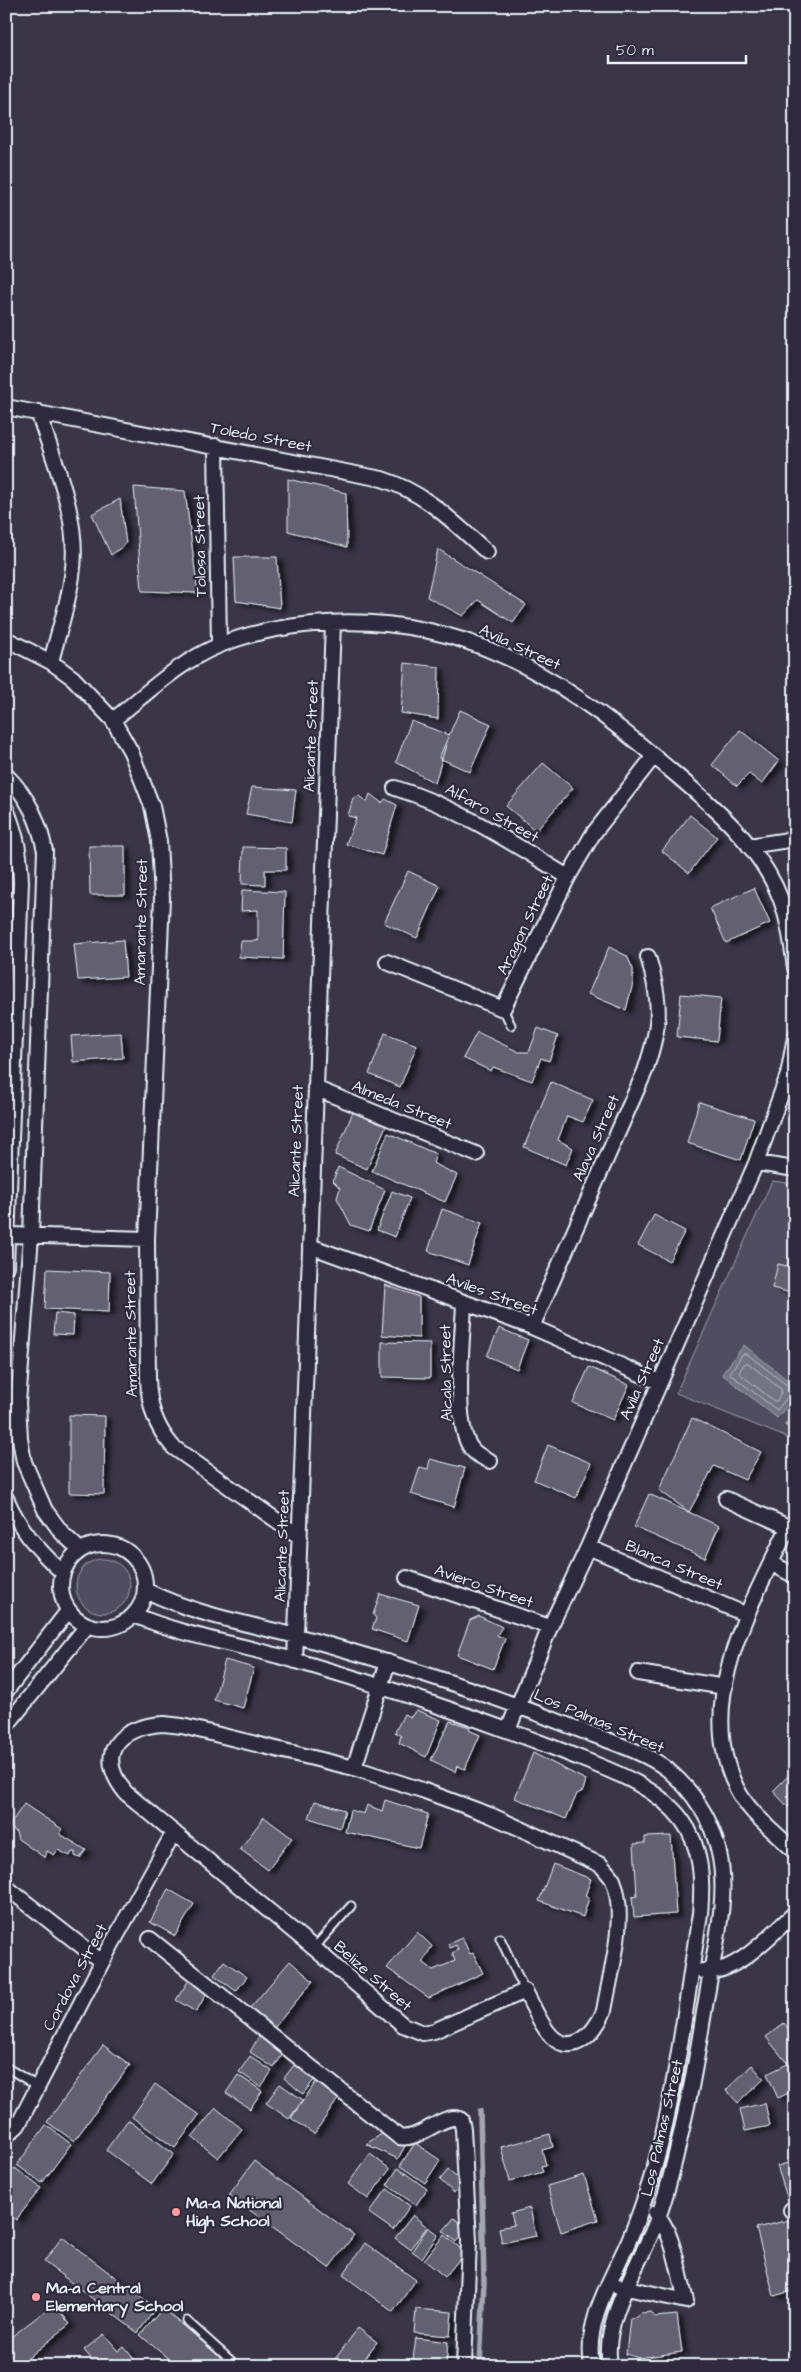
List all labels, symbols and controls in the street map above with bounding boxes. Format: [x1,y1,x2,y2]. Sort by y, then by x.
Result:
scale bar [608,32,746,64]
text: 50 m [616,40,654,61]
street label: Toledo Street [208,416,314,458]
street label: Tolosa Street [188,494,212,597]
street label: Avila Street [476,619,565,676]
street label: Alicante Street [298,679,324,793]
street label: Alfaro Street [441,778,543,848]
street label: Amarante Street [129,858,153,986]
street label: Aragon Street [491,871,560,979]
street label: Almeda Street [349,1075,456,1135]
street label: Alicante Street [283,1084,309,1198]
street label: Alava Street [567,1091,625,1185]
street label: Aviles Street [443,1267,541,1321]
street label: Amarante Street [119,1270,143,1398]
street label: Alcala Street [434,1324,458,1422]
street label: Avila Street [614,1334,670,1423]
street label: Alicante Street [269,1489,295,1603]
street label: Blanca Street [622,1535,727,1596]
street label: Aviero Street [432,1559,537,1613]
street label: Los Palmas Street [530,1684,668,1759]
street label: Cordova Street [37,1919,113,2035]
street label: Belize Street [329,1936,417,2017]
street label: Los Palmas Street [636,2057,689,2199]
place label: Ma-a National High School [186,2192,282,2234]
marker: Ma-a National High School [170,2206,182,2218]
place label: Ma-a Central Elementary School [46,2277,184,2318]
marker: Ma-a Central Elementary School [30,2291,42,2303]

